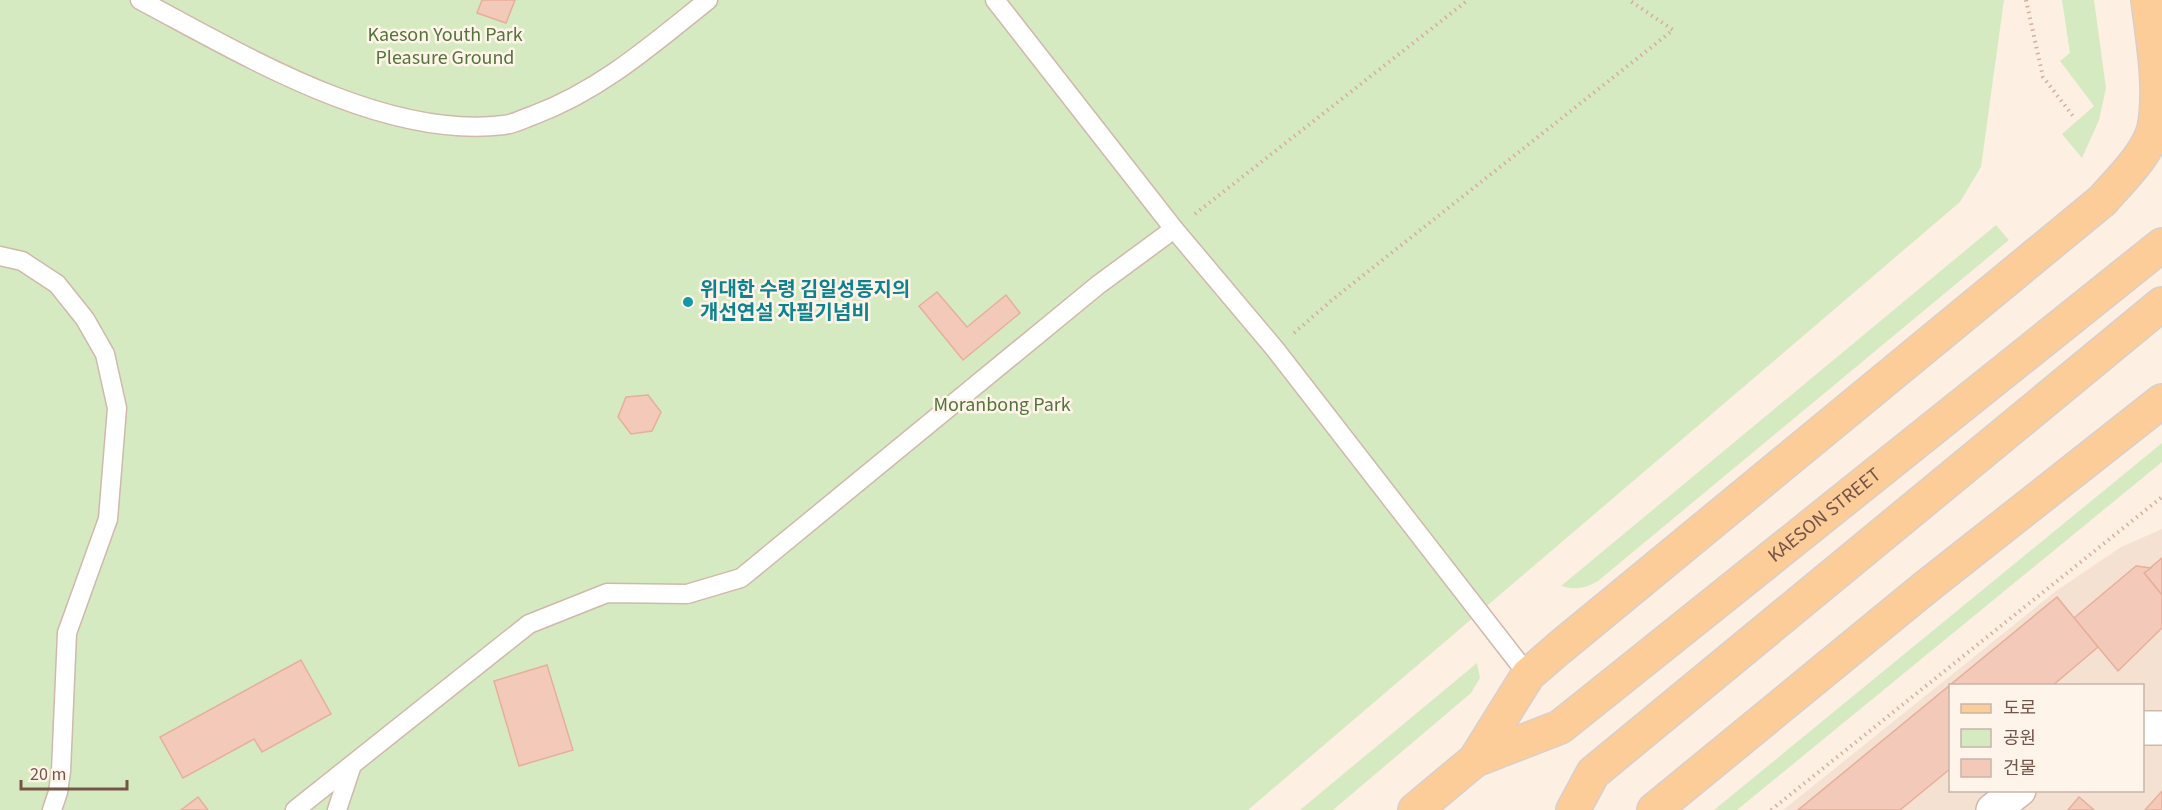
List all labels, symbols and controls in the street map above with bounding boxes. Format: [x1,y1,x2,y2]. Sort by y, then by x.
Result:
park label: Kaeson Youth Park Pleasure Ground [367,21,523,72]
place label: 위대한 수령 김일성동지의 개선연설 자필기념비 [700,276,910,327]
marker: 위대한 수령 김일성동지의 개선연설 자필기념비 [681,295,695,309]
park label: Moranbong Park [933,391,1071,419]
street label: KAESON STREET [1762,461,1887,569]
legend [1949,684,2144,792]
text: 도로 [2003,696,2036,721]
text: 공원 [2003,726,2036,751]
scale bar [21,753,128,791]
text: 건물 [2003,756,2036,781]
text: 20 m [30,762,66,787]

